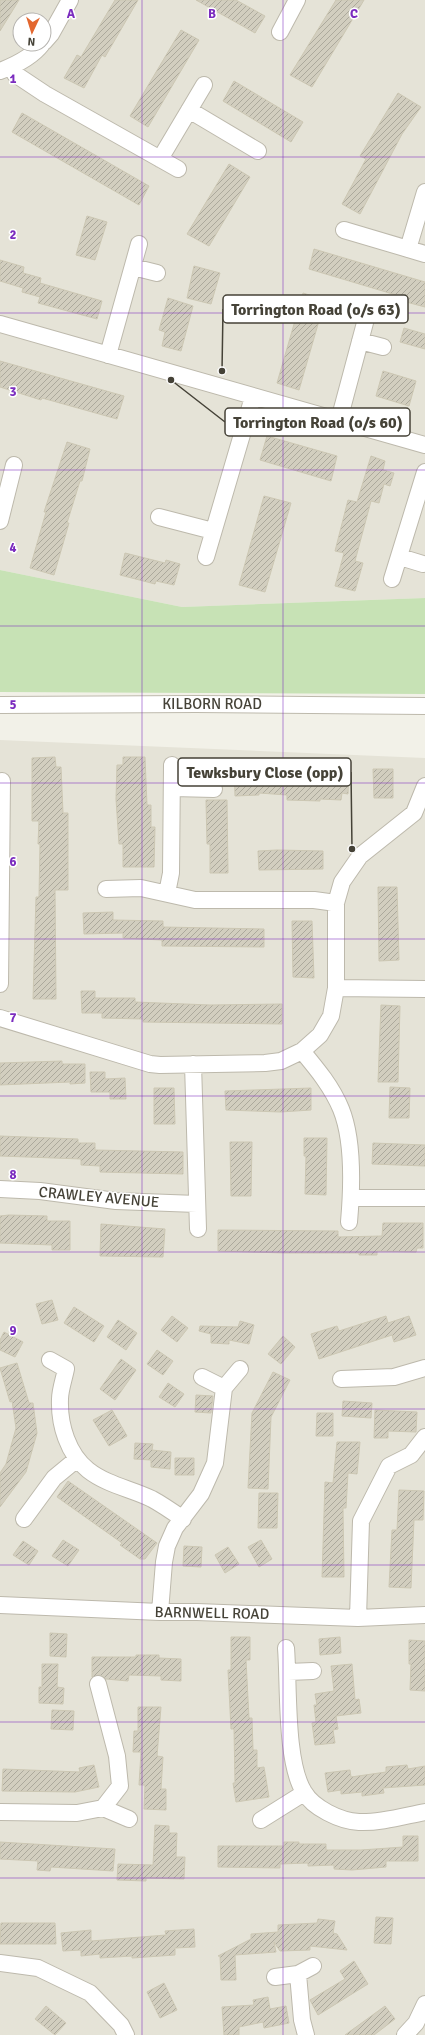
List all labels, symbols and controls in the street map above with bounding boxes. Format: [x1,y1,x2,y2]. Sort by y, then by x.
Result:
text: A [67,6,76,22]
text: B [208,6,216,22]
text: C [350,6,358,22]
north arrow [12,12,52,52]
text: N [27,35,36,48]
text: 1 [9,71,17,87]
text: 2 [9,227,17,243]
callout: Torrington Road (o/s 63) [223,295,408,323]
text: Torrington Road (o/s 63) [231,300,401,320]
text: 3 [9,384,17,400]
callout: Torrington Road (o/s 60) [225,408,410,436]
text: Torrington Road (o/s 60) [233,413,403,433]
text: 4 [9,540,17,556]
street label: KILBORN ROAD [162,695,262,713]
text: 5 [9,697,17,713]
callout: Tewksbury Close (opp) [178,758,351,786]
text: Tewksbury Close (opp) [187,763,343,783]
text: 6 [9,854,17,870]
text: 7 [9,1010,17,1026]
text: 8 [9,1167,17,1183]
street label: CRAWLEY AVENUE [38,1183,160,1211]
text: 9 [9,1323,17,1339]
street label: BARNWELL ROAD [155,1603,269,1623]

